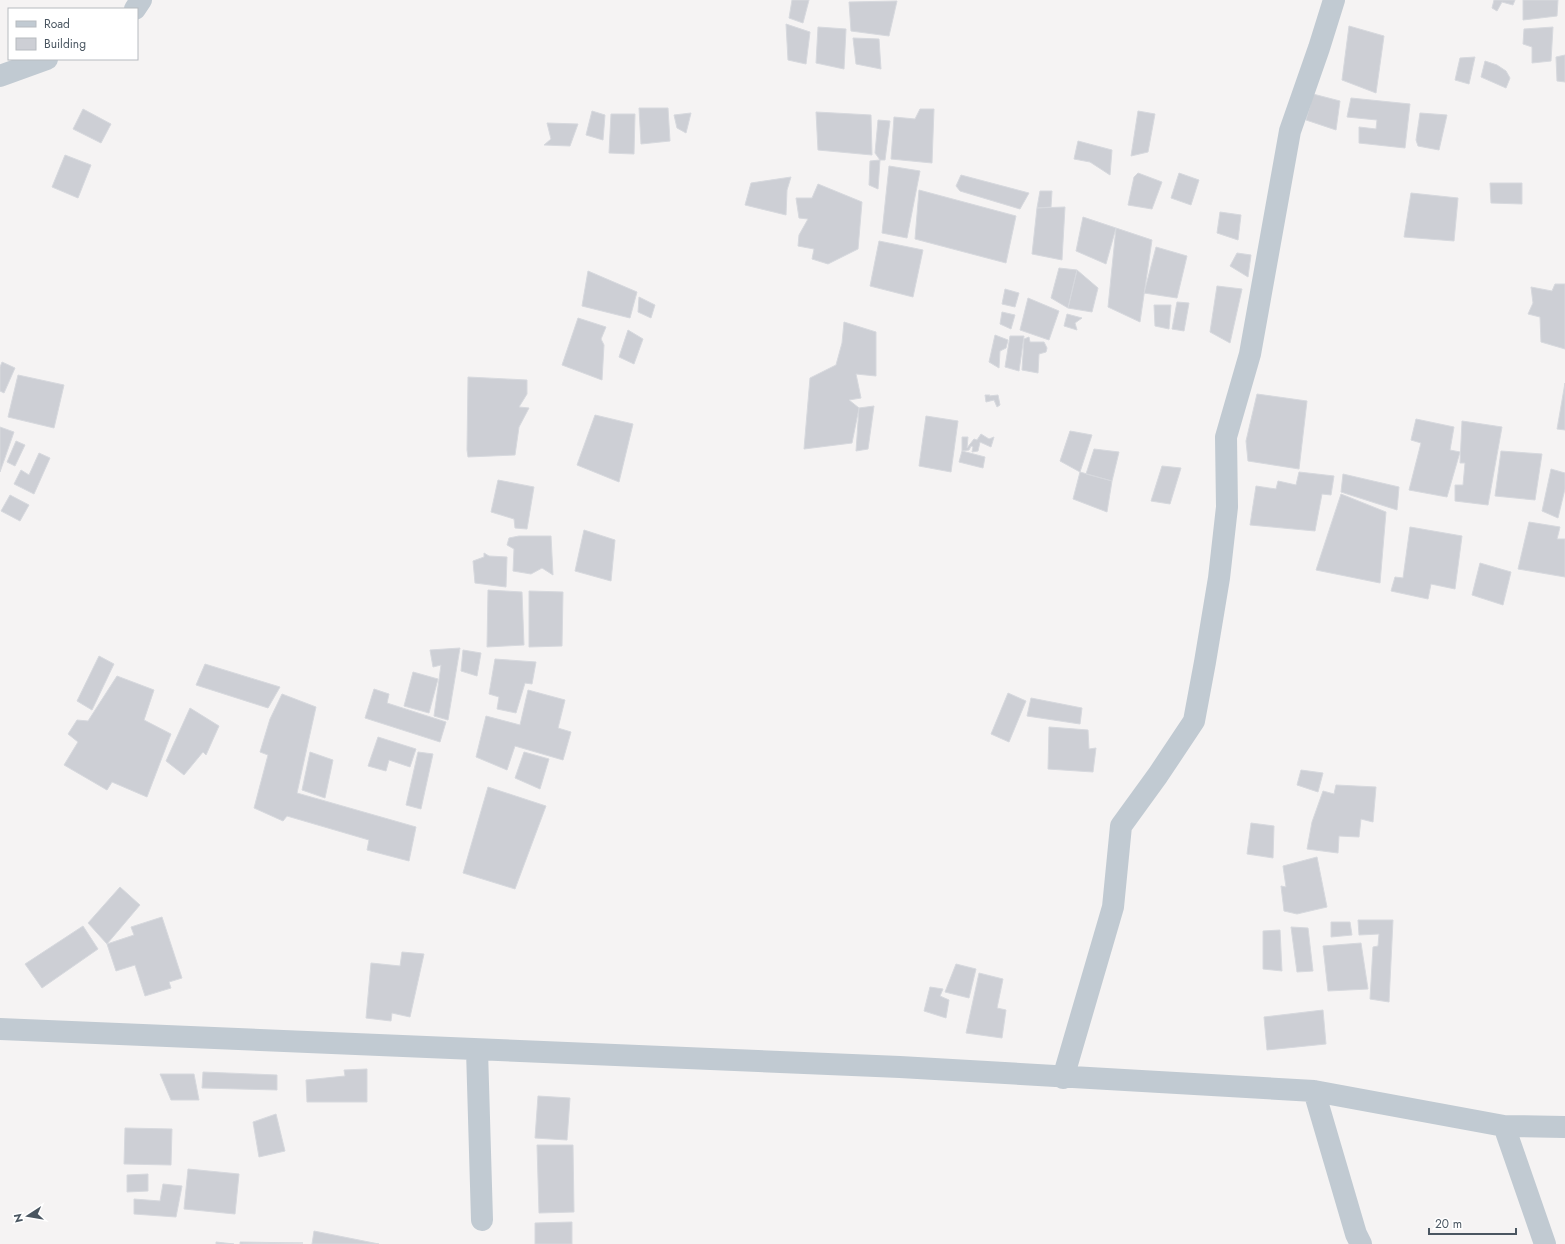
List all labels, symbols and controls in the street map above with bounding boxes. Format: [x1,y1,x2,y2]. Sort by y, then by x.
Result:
legend [8,8,138,60]
text: Road [44,15,70,33]
text: Building [44,35,86,53]
north arrow [8,1196,48,1236]
scale bar [1429,1210,1516,1236]
text: N [9,1212,27,1224]
text: 20 m [1435,1215,1462,1233]

